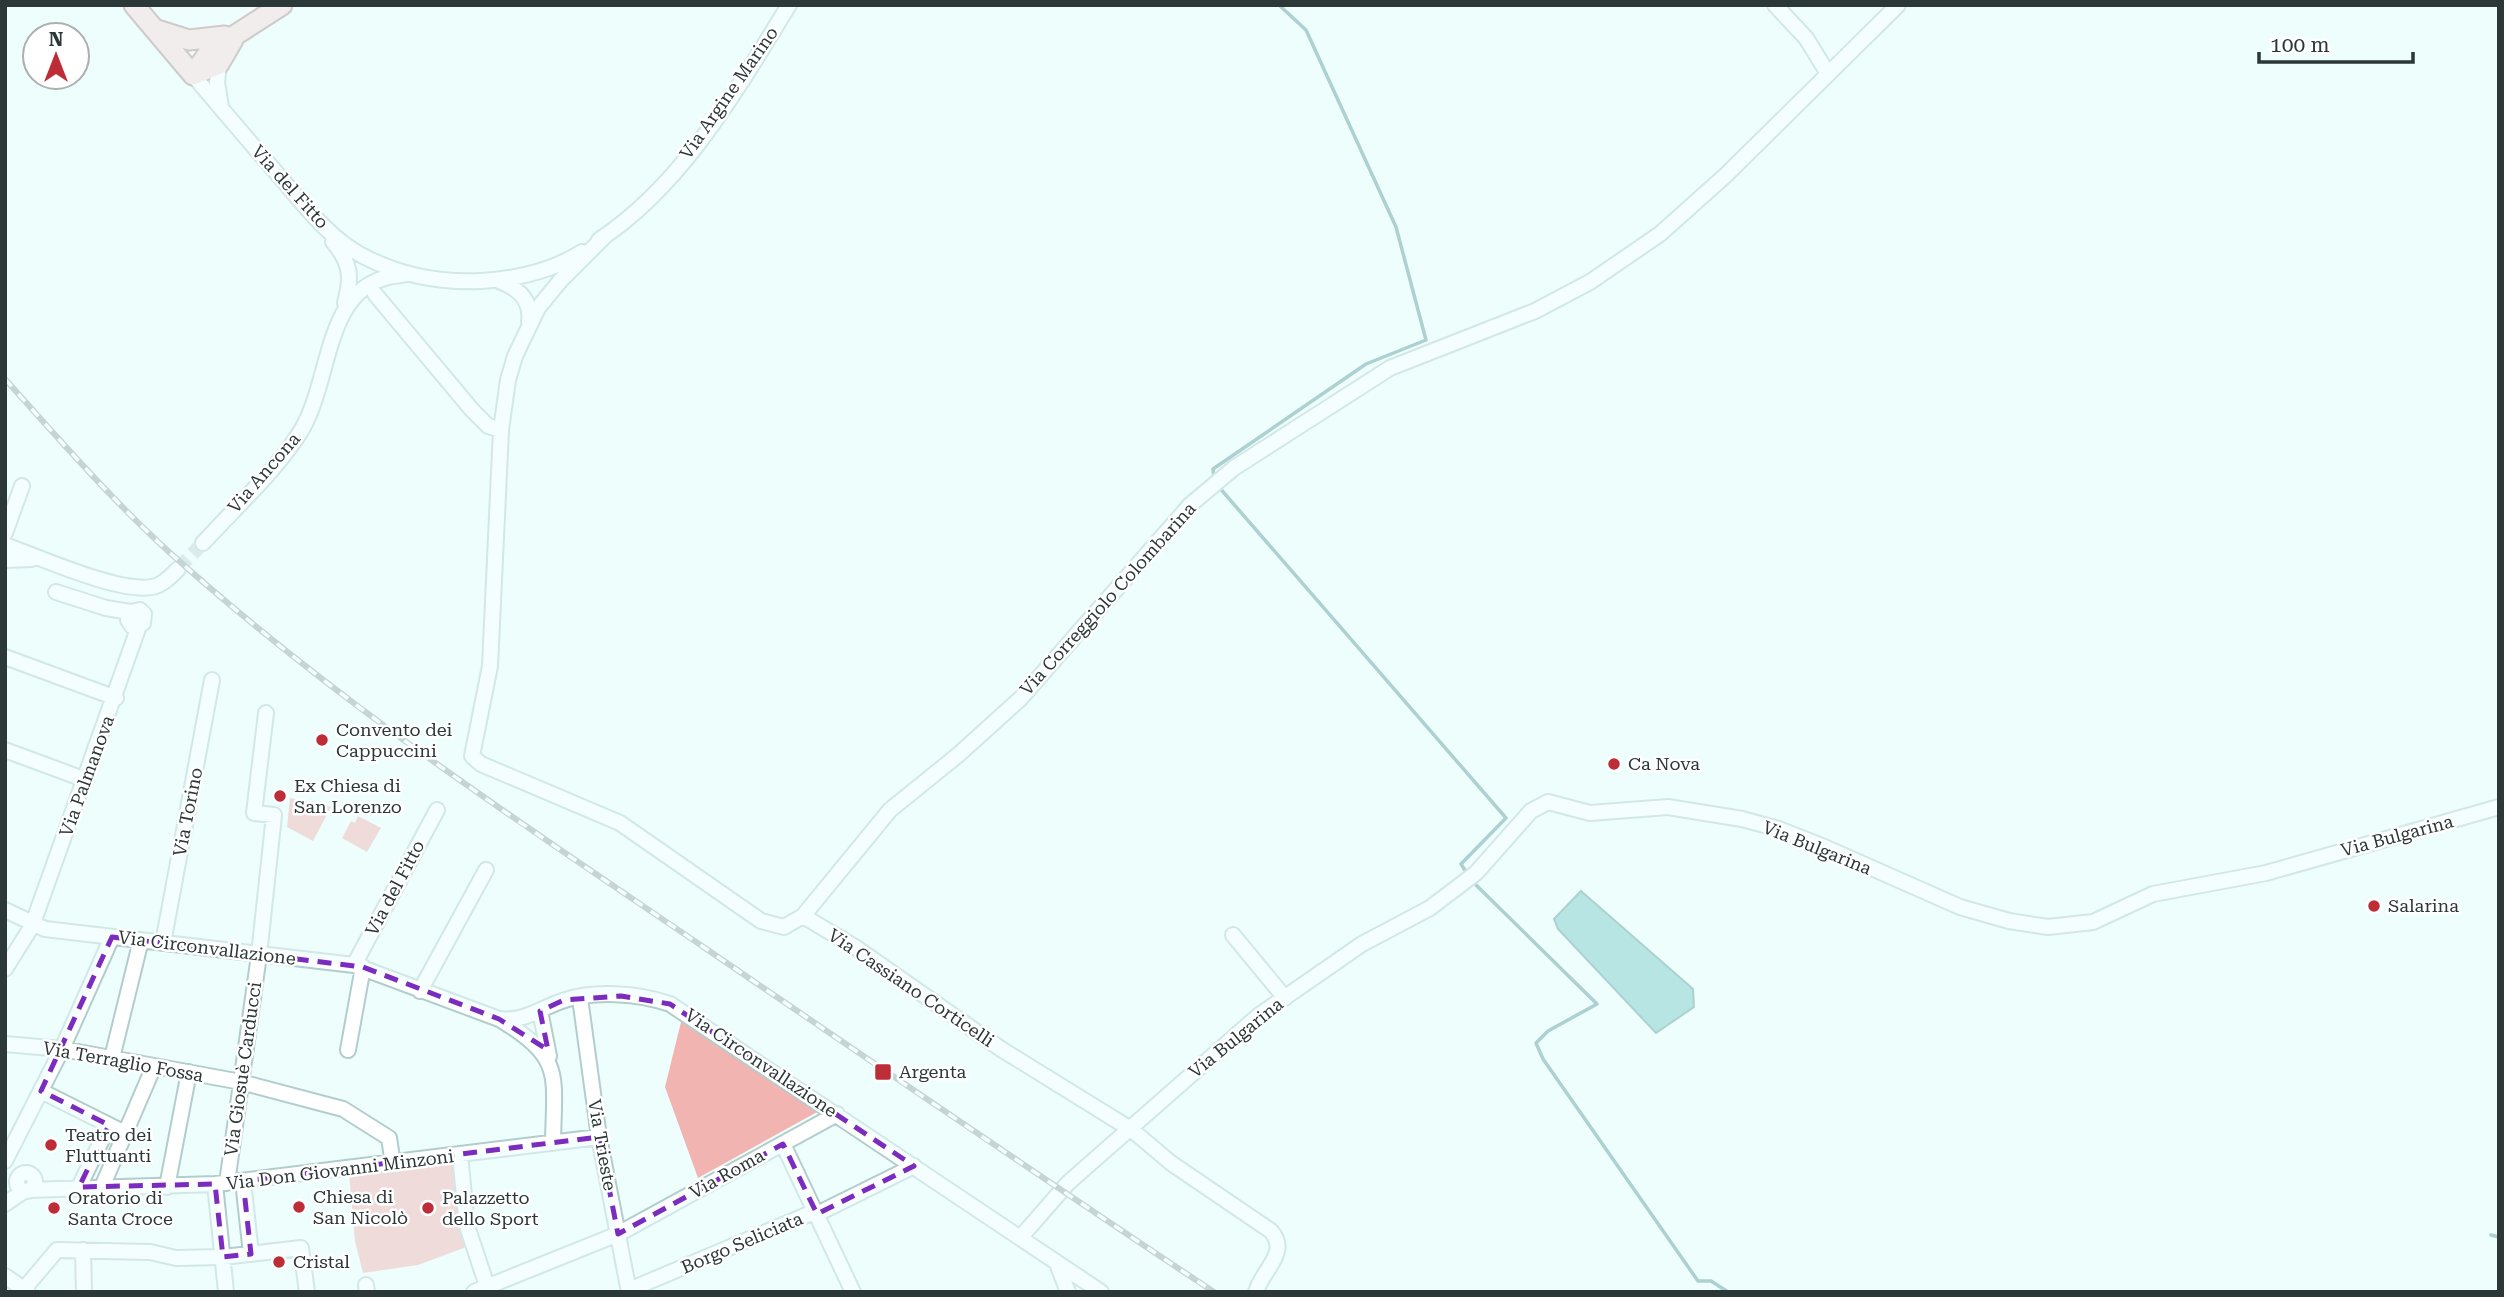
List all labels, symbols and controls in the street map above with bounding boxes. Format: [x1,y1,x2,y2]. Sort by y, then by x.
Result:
north arrow [21,21,91,91]
scale bar [2259,21,2413,65]
street label: Via Argine Marino [675,22,782,163]
text: N [49,28,64,51]
text: 100 m [2270,33,2330,57]
street label: Via del Fitto [247,141,333,233]
street label: Via Ancona [223,428,304,517]
street label: Via Correggiolo Colombarina [1015,498,1200,699]
street label: Via Palmanova [55,712,118,839]
place label: Convento dei Cappuccini [336,719,453,761]
marker: Convento dei Cappuccini [314,732,330,748]
place label: Ca Nova [1628,753,1700,774]
marker: Ca Nova [1606,756,1622,772]
street label: Via Torino [169,766,206,858]
place label: Ex Chiesa di San Lorenzo [294,775,402,817]
marker: Ex Chiesa di San Lorenzo [272,788,288,804]
street label: Via Bulgarina [2338,810,2456,861]
street label: Via Bulgarina [1760,816,1875,879]
street label: Via del Fitto [361,836,428,939]
place label: Salarina [2388,895,2459,916]
marker: Salarina [2366,898,2382,914]
street label: Via Cassiano Corticelli [824,924,999,1051]
street label: Via Circonvallazione [117,926,297,969]
street label: Via Giosuè Carducci [220,980,265,1158]
street label: Via Bulgarina [1184,993,1287,1082]
street label: Via Circonvallazione [681,1004,841,1121]
street label: Via Terraglio Fossa [41,1037,205,1086]
place label: Argenta [899,1061,967,1082]
marker: Argenta [873,1062,893,1082]
street label: Via Trieste [584,1098,621,1192]
place label: Teatro dei Fluttuanti [65,1124,152,1166]
marker: Teatro dei Fluttuanti [43,1137,59,1153]
street label: Via Roma [686,1144,768,1203]
street label: Via Don Giovanni Minzoni [225,1145,455,1194]
place label: Chiesa di San Nicolò [313,1186,408,1228]
place label: Oratorio di Santa Croce [68,1187,173,1229]
place label: Palazzetto dello Sport [442,1187,539,1229]
marker: Chiesa di San Nicolò [291,1199,307,1215]
marker: Oratorio di Santa Croce [46,1200,62,1216]
marker: Palazzetto dello Sport [420,1200,436,1216]
street label: Borgo Seliciata [678,1207,806,1278]
place label: Cristal [293,1251,350,1272]
marker: Cristal [271,1254,287,1270]

